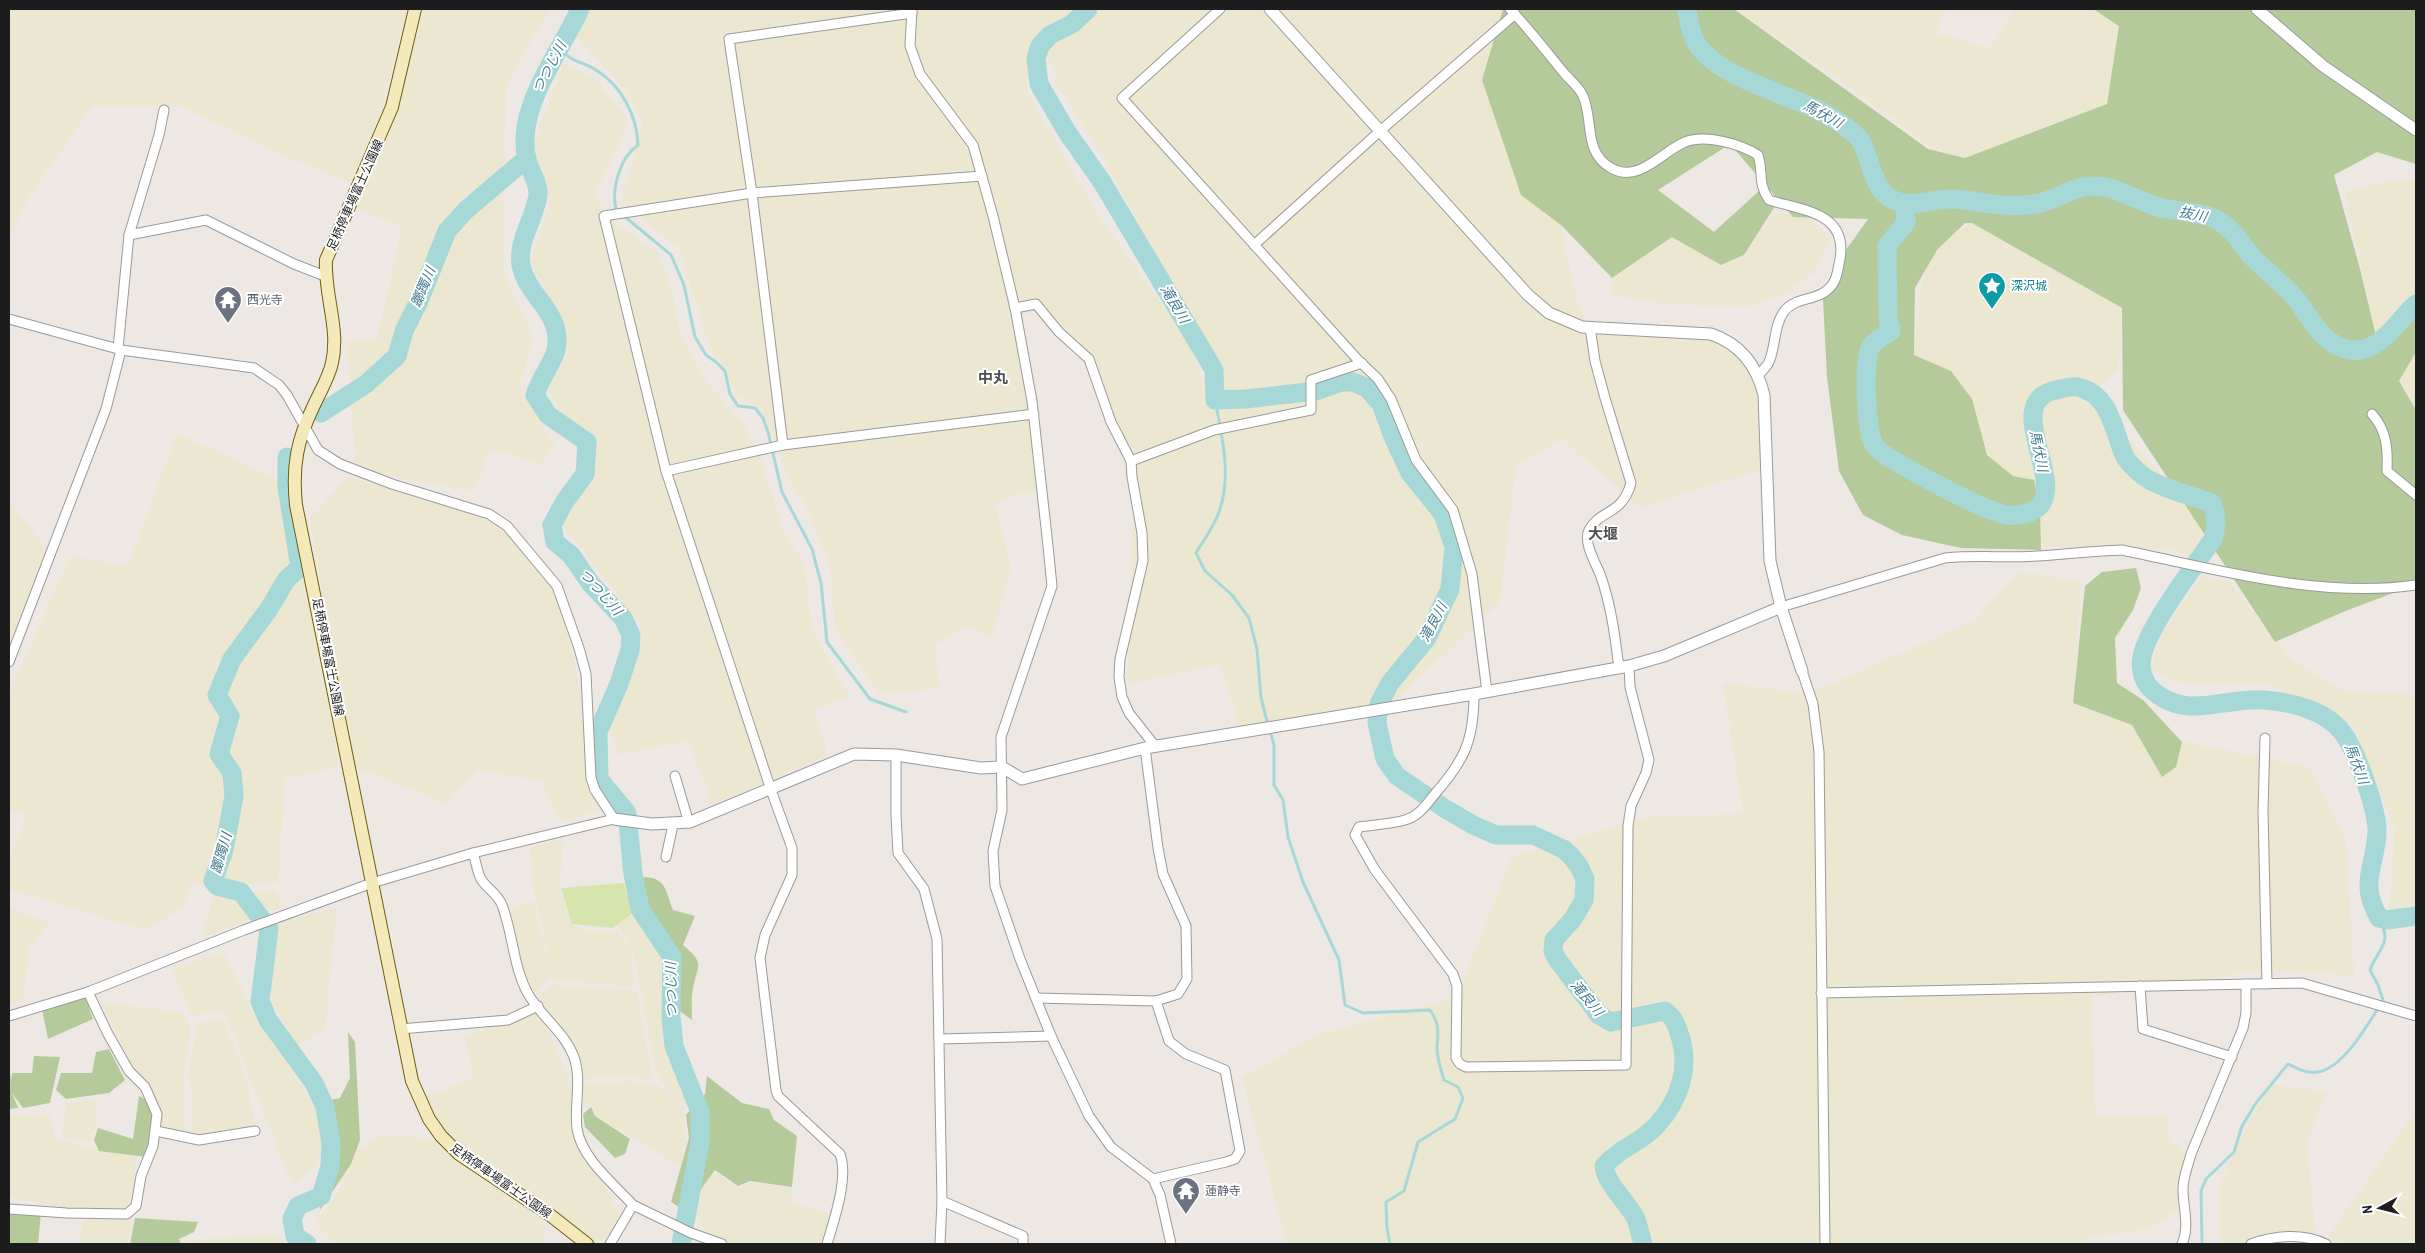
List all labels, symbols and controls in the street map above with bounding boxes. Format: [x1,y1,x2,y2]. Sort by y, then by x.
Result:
water label: つつじ川 [528,36,571,96]
water label: 馬伏川 [1800,96,1847,133]
street label: 足柄停車場富士公園線 [323,137,387,253]
water label: 抜川 [2177,202,2211,226]
water label: 躑躅川 [407,262,440,310]
place icon: 深沢城 [1977,271,2007,310]
place label: 深沢城 [2011,278,2047,294]
water label: 滝良川 [1156,281,1195,328]
temple icon: 西光寺 [213,285,243,324]
place label: 西光寺 [247,292,283,308]
district label: 中丸 [978,367,1008,388]
water label: 馬伏川 [2026,429,2053,475]
district label: 大堰 [1588,523,1618,544]
water label: つつじ川 [576,565,627,621]
street label: 足柄停車場富士公園線 [309,597,347,717]
water label: 滝良川 [1415,597,1452,645]
water label: 馬伏川 [2341,741,2374,789]
water label: 躑躅川 [207,828,236,876]
water label: つつじ川 [661,960,680,1018]
water label: 滝良川 [1567,976,1609,1021]
street label: 足柄停車場富士公園線 [447,1140,555,1222]
temple icon: 蓮静寺 [1171,1176,1201,1215]
place label: 蓮静寺 [1205,1183,1241,1199]
north arrow [2355,1183,2405,1233]
text: N [2358,1204,2377,1215]

